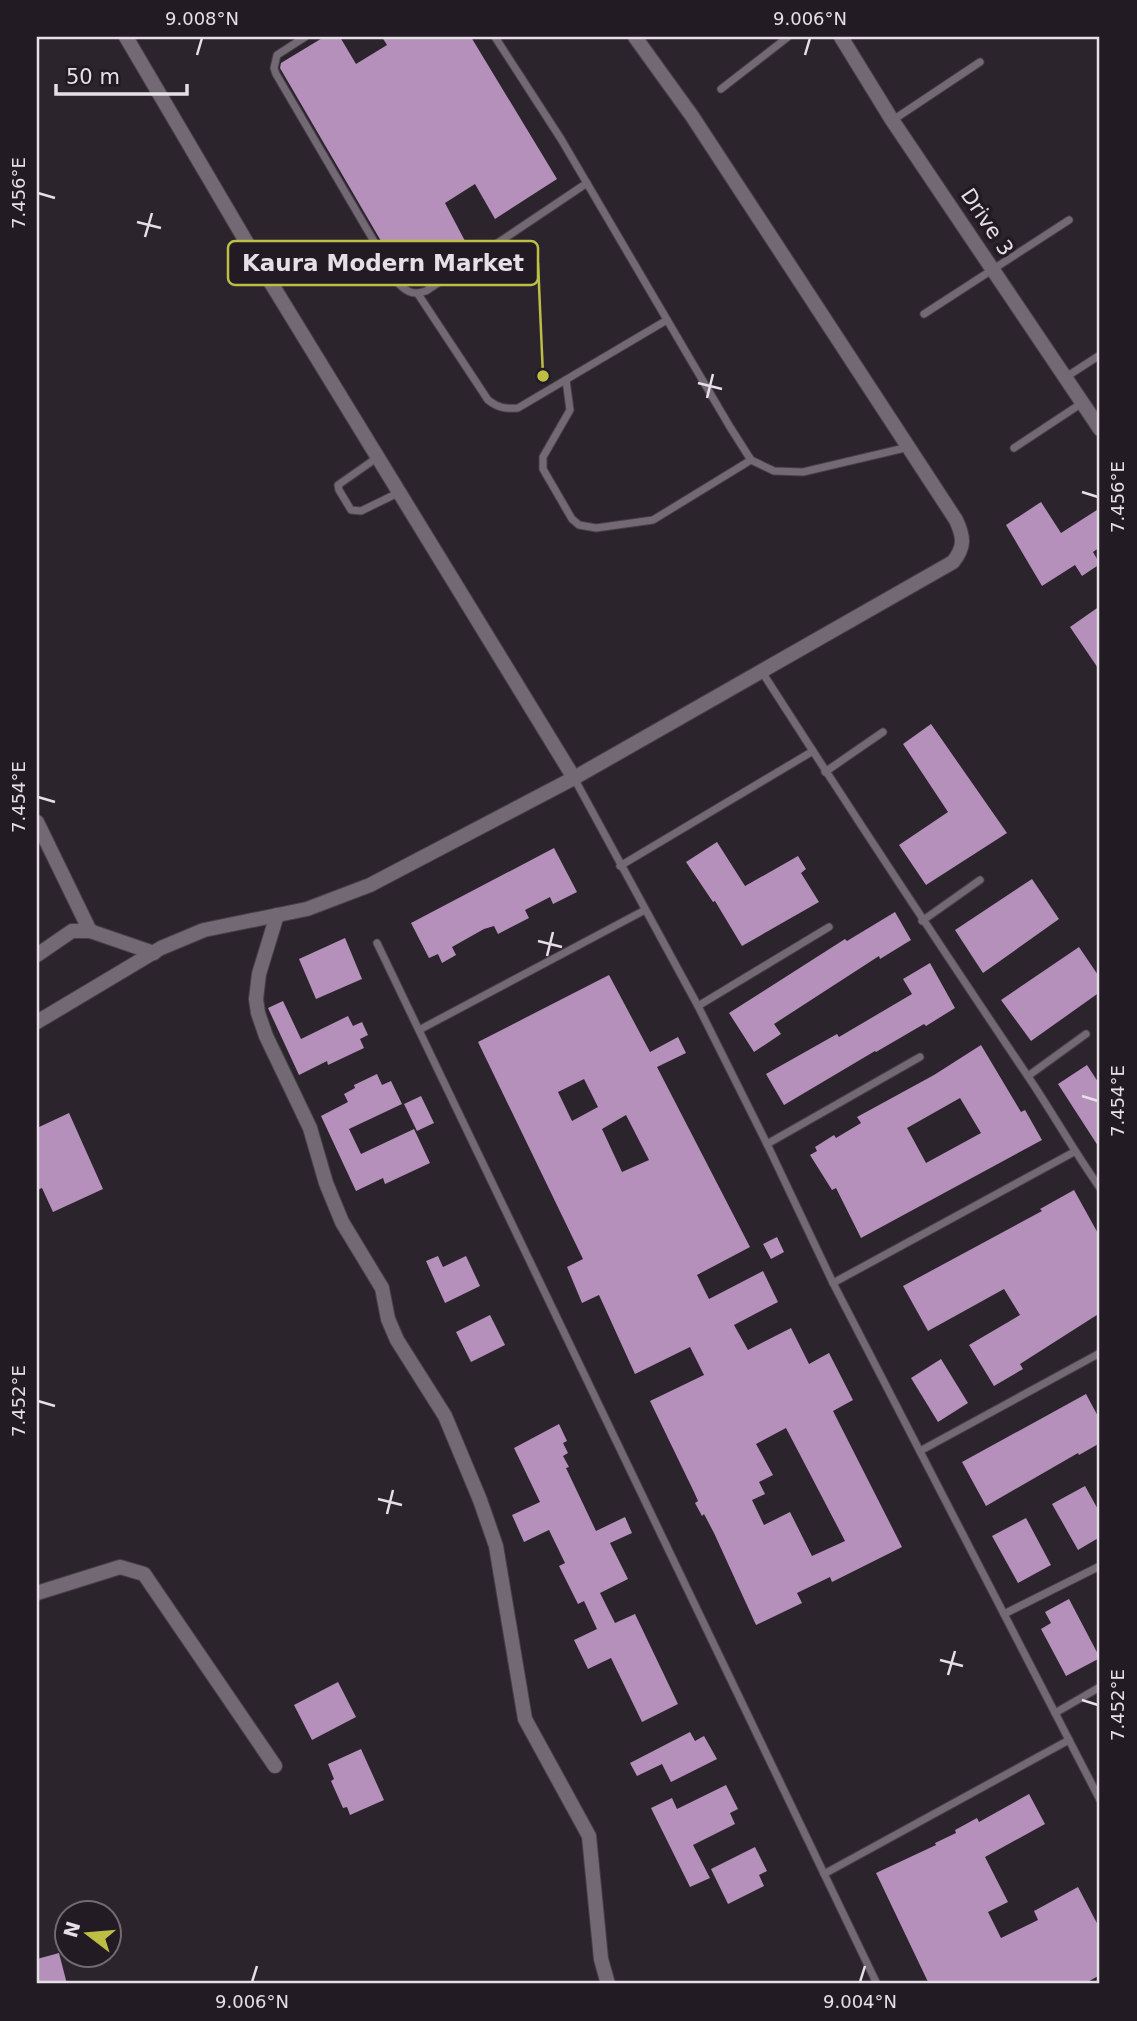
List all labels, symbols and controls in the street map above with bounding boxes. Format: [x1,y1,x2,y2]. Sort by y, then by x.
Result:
text: 9.008°N [165,8,239,29]
text: 9.006°N [773,8,847,29]
scale bar [56,52,187,96]
text: 50 m [66,65,120,89]
text: 7.456°E [8,157,29,229]
street label: Drive 3 [956,184,1018,260]
callout: Kaura Modern Market [228,241,538,285]
text: Kaura Modern Market [242,250,524,276]
text: 7.456°E [1107,461,1128,533]
text: 7.454°E [8,761,29,833]
text: 7.454°E [1107,1065,1128,1137]
text: 7.452°E [8,1365,29,1437]
text: 7.452°E [1107,1669,1128,1741]
north arrow [52,1898,122,1968]
text: N [59,1919,84,1940]
text: 9.006°N [215,1991,289,2012]
text: 9.004°N [823,1991,897,2012]

